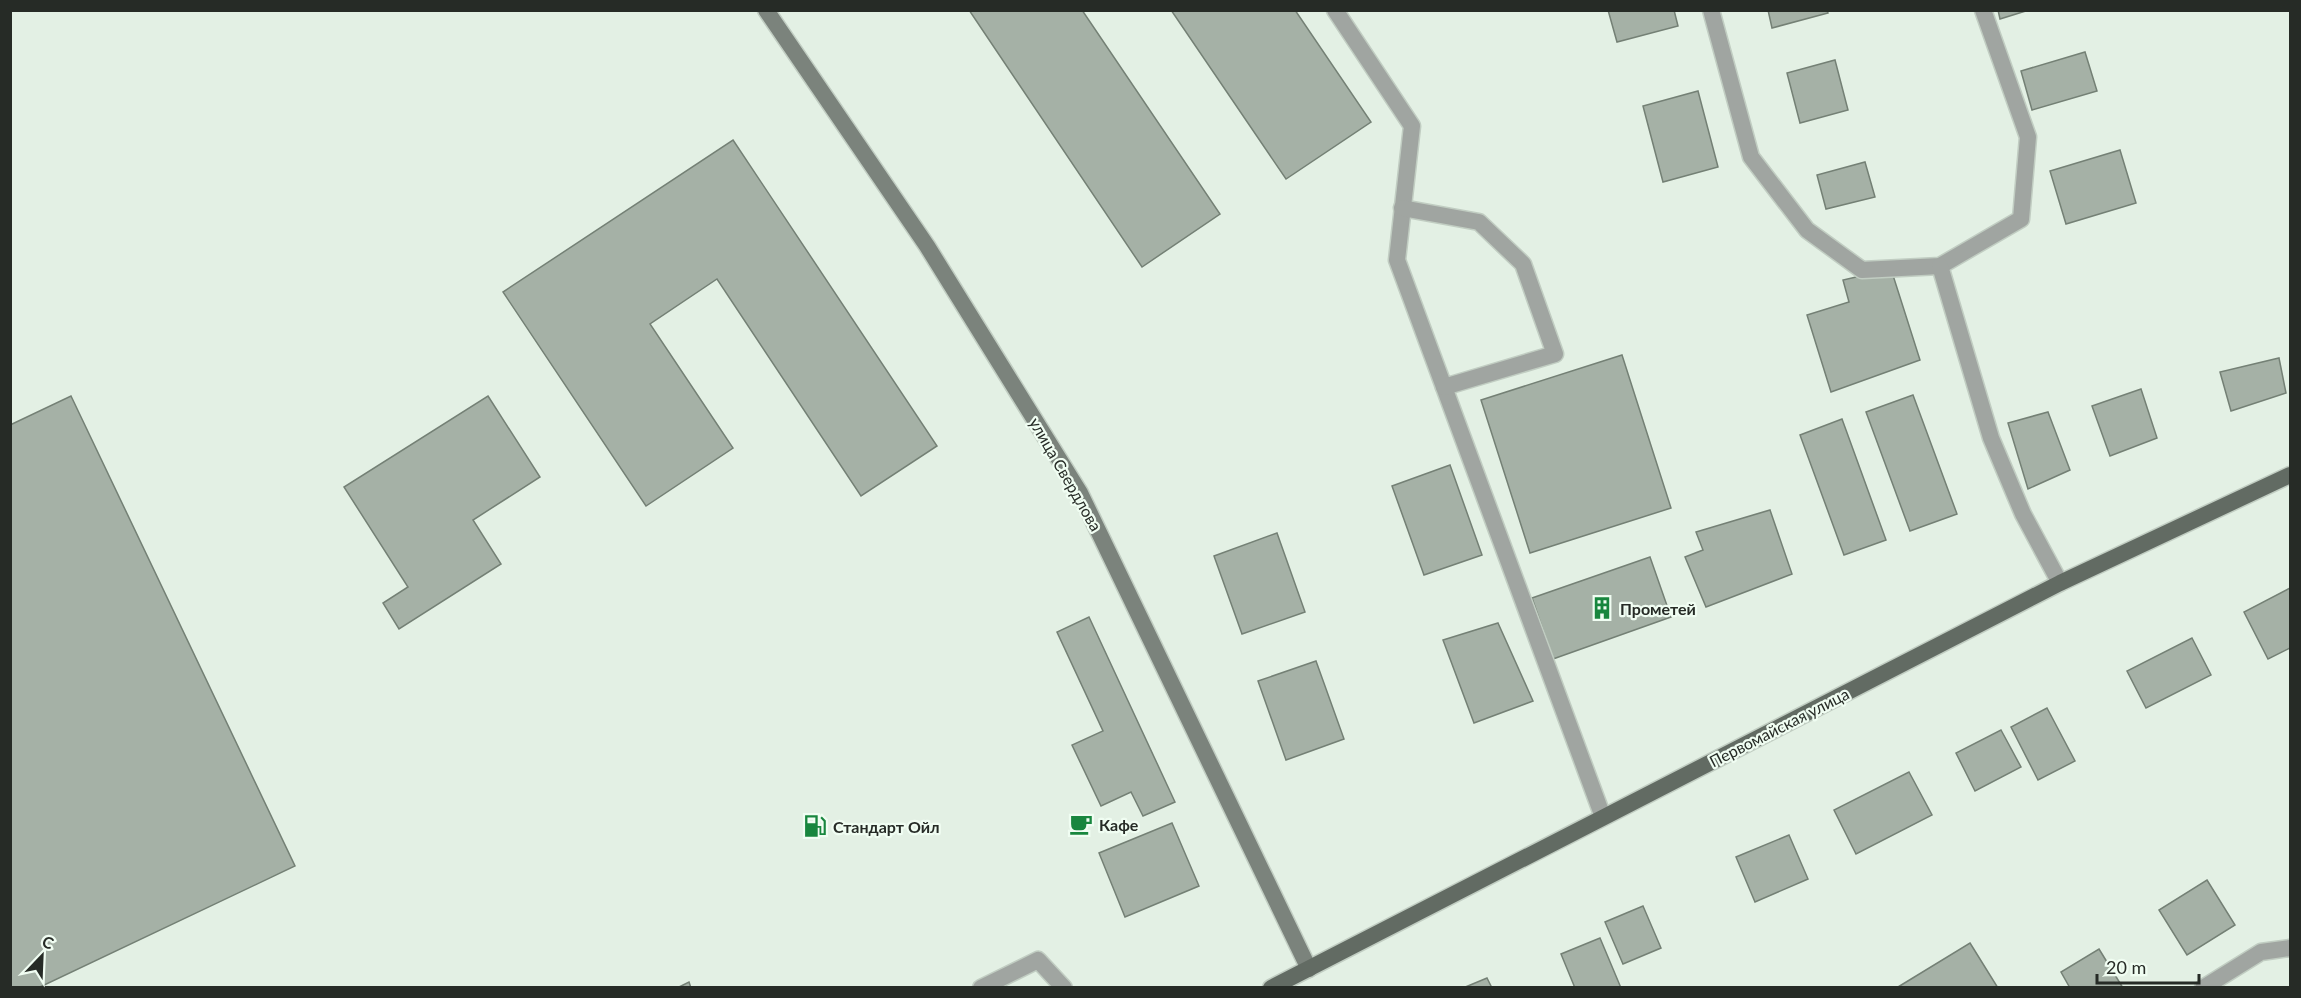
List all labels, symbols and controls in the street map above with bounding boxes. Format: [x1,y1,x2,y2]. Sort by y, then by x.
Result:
street label: улица Свердлова [1026,414,1106,534]
building icon: Прометей [1589,595,1615,621]
place label: Прометей [1620,599,1696,618]
street label: Первомайская улица [1706,684,1852,770]
cafe icon: Кафе [1068,811,1094,837]
fuel station icon: Стандарт Ойл [802,813,828,839]
place label: Кафе [1099,815,1139,834]
place label: Стандарт Ойл [833,817,940,836]
north arrow [12,926,72,986]
text: С [39,931,57,953]
scale bar [2097,947,2199,985]
text: 20 m [2106,956,2146,978]

